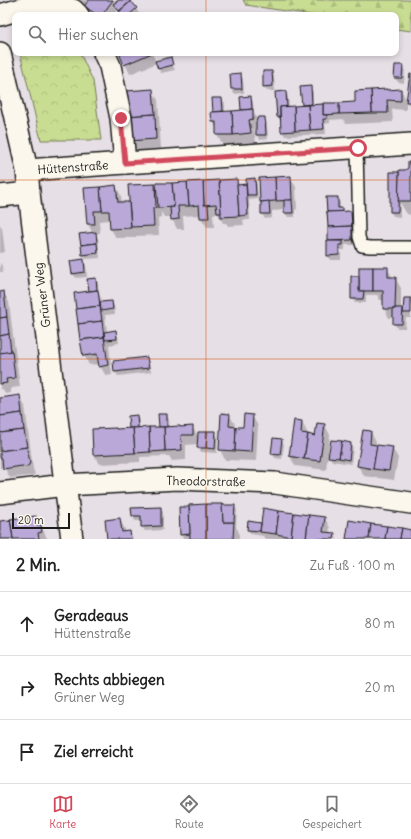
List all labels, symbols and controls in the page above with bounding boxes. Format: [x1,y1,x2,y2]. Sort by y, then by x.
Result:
search box [12,12,399,56]
icon: search [26,23,48,45]
text: Hier suchen [58,25,138,44]
route end [112,109,130,127]
route start [349,139,367,157]
street label: Hüttenstraße [37,157,109,177]
street label: Grüner Weg [31,262,53,328]
street label: Theodorstraße [166,473,246,489]
scale bar [12,511,70,530]
text: 20 m [18,513,44,527]
text: 2 Min. [16,554,60,576]
text: Zu Fuß · 100 m [310,557,395,574]
text: Geradeaus [54,606,128,625]
icon: ahead [16,613,38,635]
text: 80 m [364,615,395,632]
text: Hüttenstraße [54,625,131,642]
text: Rechts abbiegen [54,670,165,689]
icon: right [16,677,38,699]
text: 20 m [365,679,395,696]
text: Grüner Weg [54,689,125,706]
icon: arrive [16,741,38,763]
text: Ziel erreicht [54,742,133,761]
tab: Karte [49,793,76,831]
tab: Route [175,793,204,831]
tab: Gespeichert [302,793,362,831]

